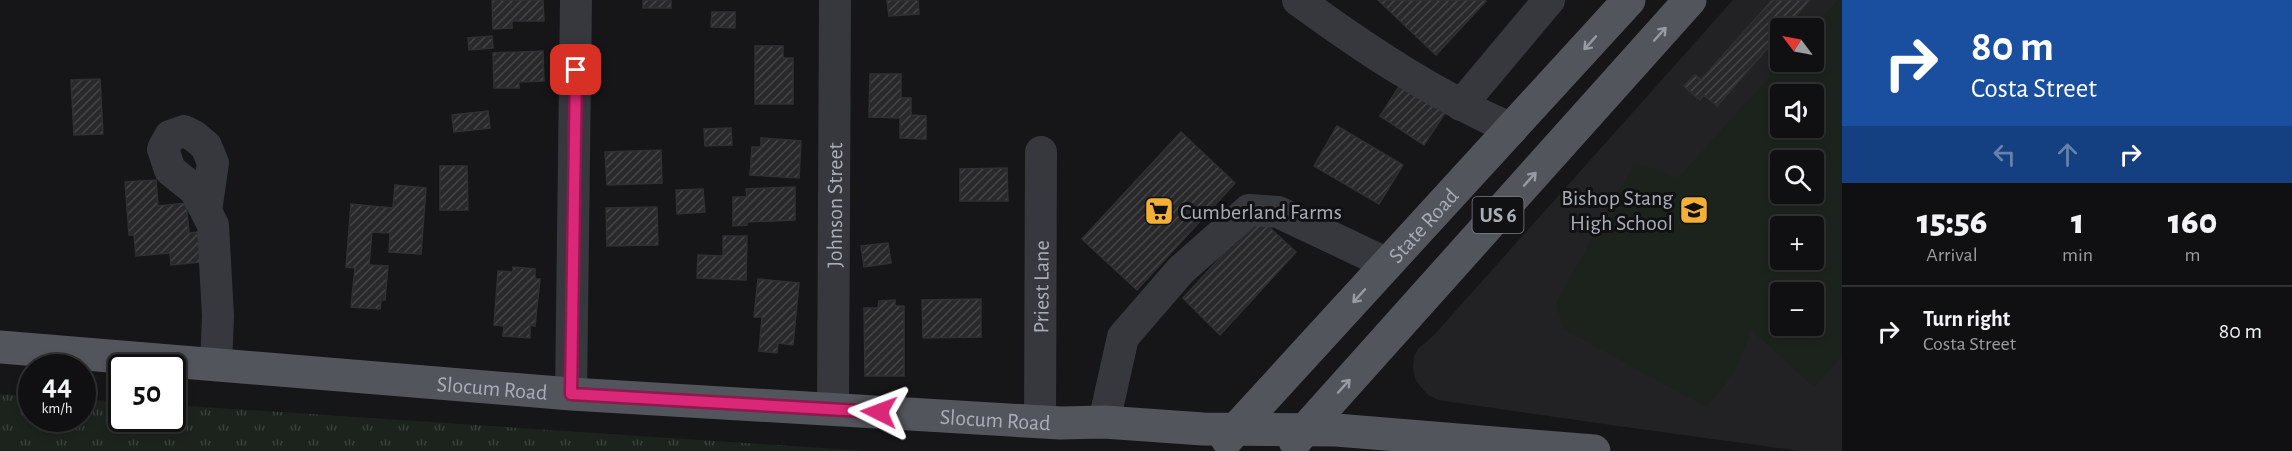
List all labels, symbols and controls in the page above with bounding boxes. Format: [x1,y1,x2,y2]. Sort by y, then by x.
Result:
north arrow [1770,18,1824,72]
map controls [1770,18,1824,336]
icon: right [1872,24,1950,102]
one-way arrow [1653,26,1667,41]
text: 80 m [1971,26,2054,68]
one-way arrow [1583,36,1597,51]
pin [550,44,601,95]
icon: arrive [559,53,592,86]
text: Costa Street [1971,75,2097,102]
button: sound [1770,84,1824,138]
icon: left [1988,138,2021,171]
icon: ahead [2051,138,2084,171]
icon: right [2114,138,2147,171]
street label: Johnson Street [824,142,846,268]
button: search [1770,150,1824,204]
one-way arrow [1523,172,1537,187]
street label: State Road [1384,184,1463,267]
place label: Bishop Stang High School [1561,187,1673,234]
school or university icon: Bishop Stang High School [1678,194,1710,226]
supermarket icon: Cumberland Farms [1143,195,1175,227]
road number: US 6 [1472,197,1524,233]
place label: Cumberland Farms [1180,201,1342,223]
text: 15:56 [1917,204,1987,240]
text: 1 [2071,204,2084,240]
text: 160 [2168,204,2217,240]
button: + [1770,216,1824,270]
street label: Priest Lane [1030,240,1053,334]
text: Arrival [1926,245,1978,265]
text: min [2062,245,2093,265]
text: m [2185,245,2201,265]
button: − [1770,282,1824,336]
one-way arrow [1352,288,1366,303]
text: Turn right [1923,308,2010,330]
icon: right [1872,315,1905,348]
text: 80 m [2219,320,2262,342]
text: Costa Street [1923,334,2016,354]
speed limit sign: 50 [108,354,186,432]
text: 44 [42,371,72,401]
street label: Slocum Road [436,373,548,404]
one-way arrow [1337,379,1351,394]
position arrow [847,380,911,444]
text: km/h [42,401,72,416]
street label: Slocum Road [939,406,1051,434]

